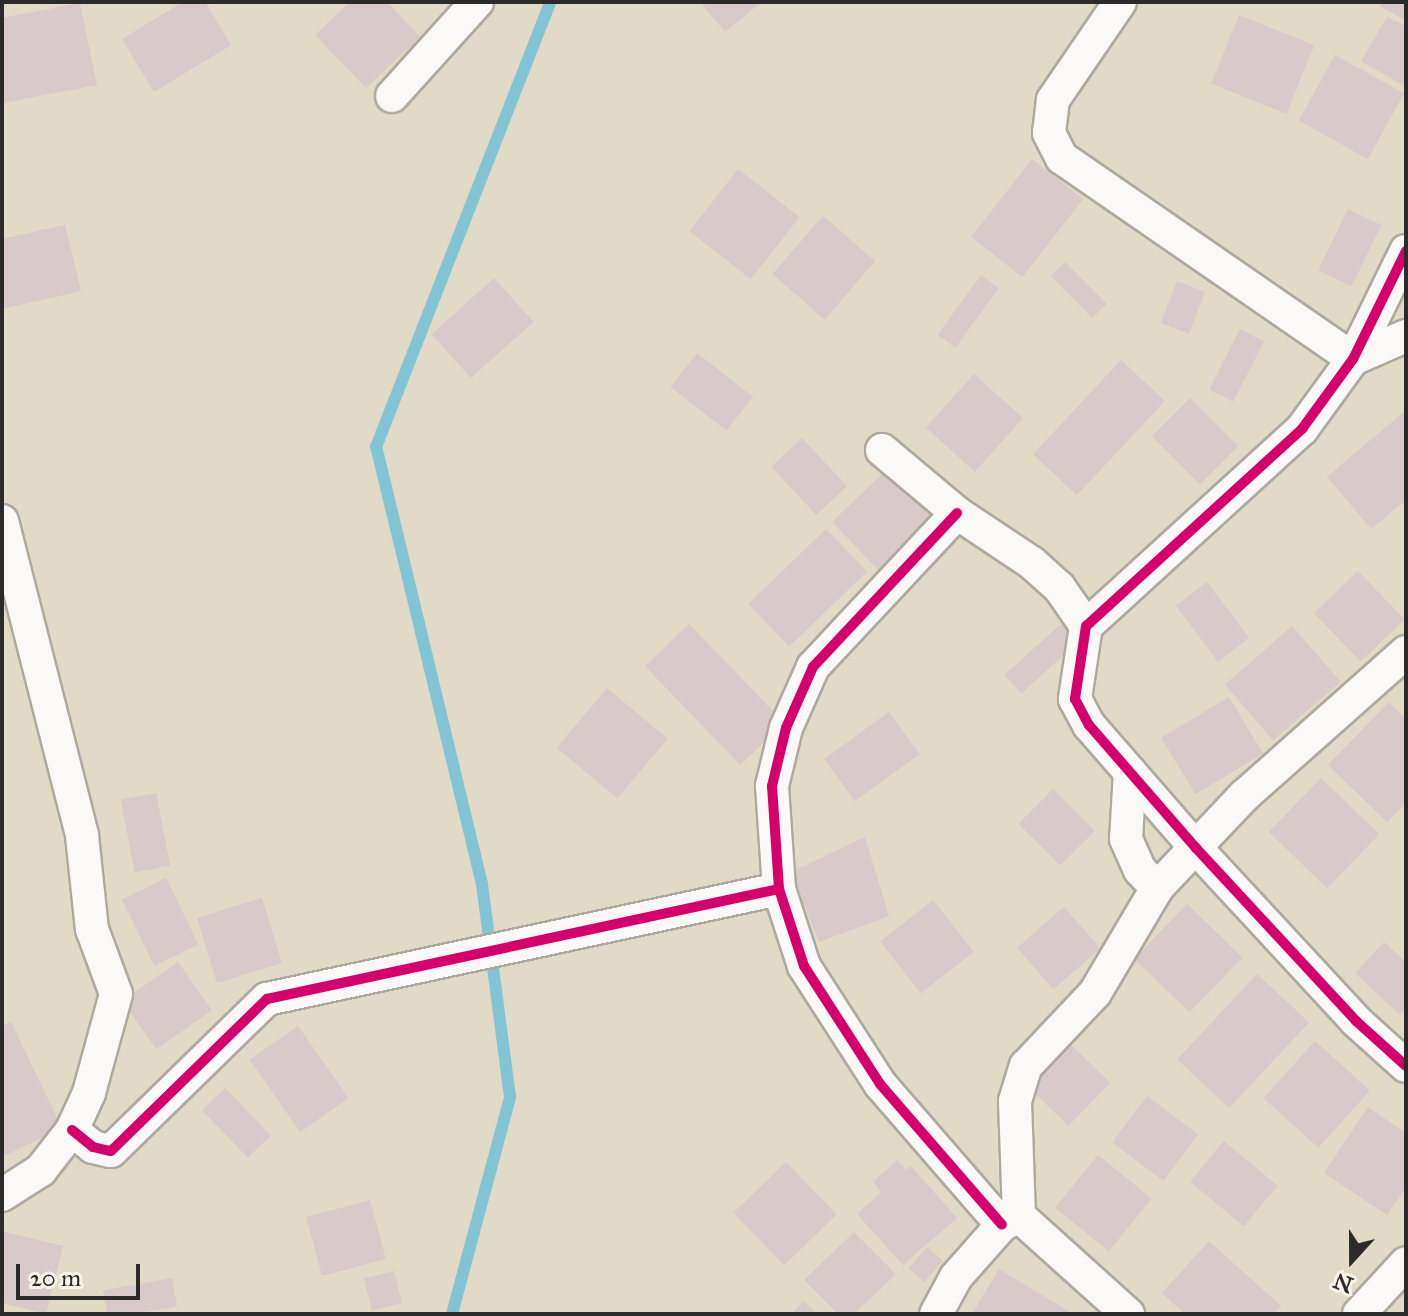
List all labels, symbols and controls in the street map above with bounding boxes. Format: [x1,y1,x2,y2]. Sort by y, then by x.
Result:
north arrow [1312,1220,1392,1300]
scale bar [20,1248,144,1298]
text: 20 m [30,1263,81,1293]
text: N [1330,1267,1357,1299]

